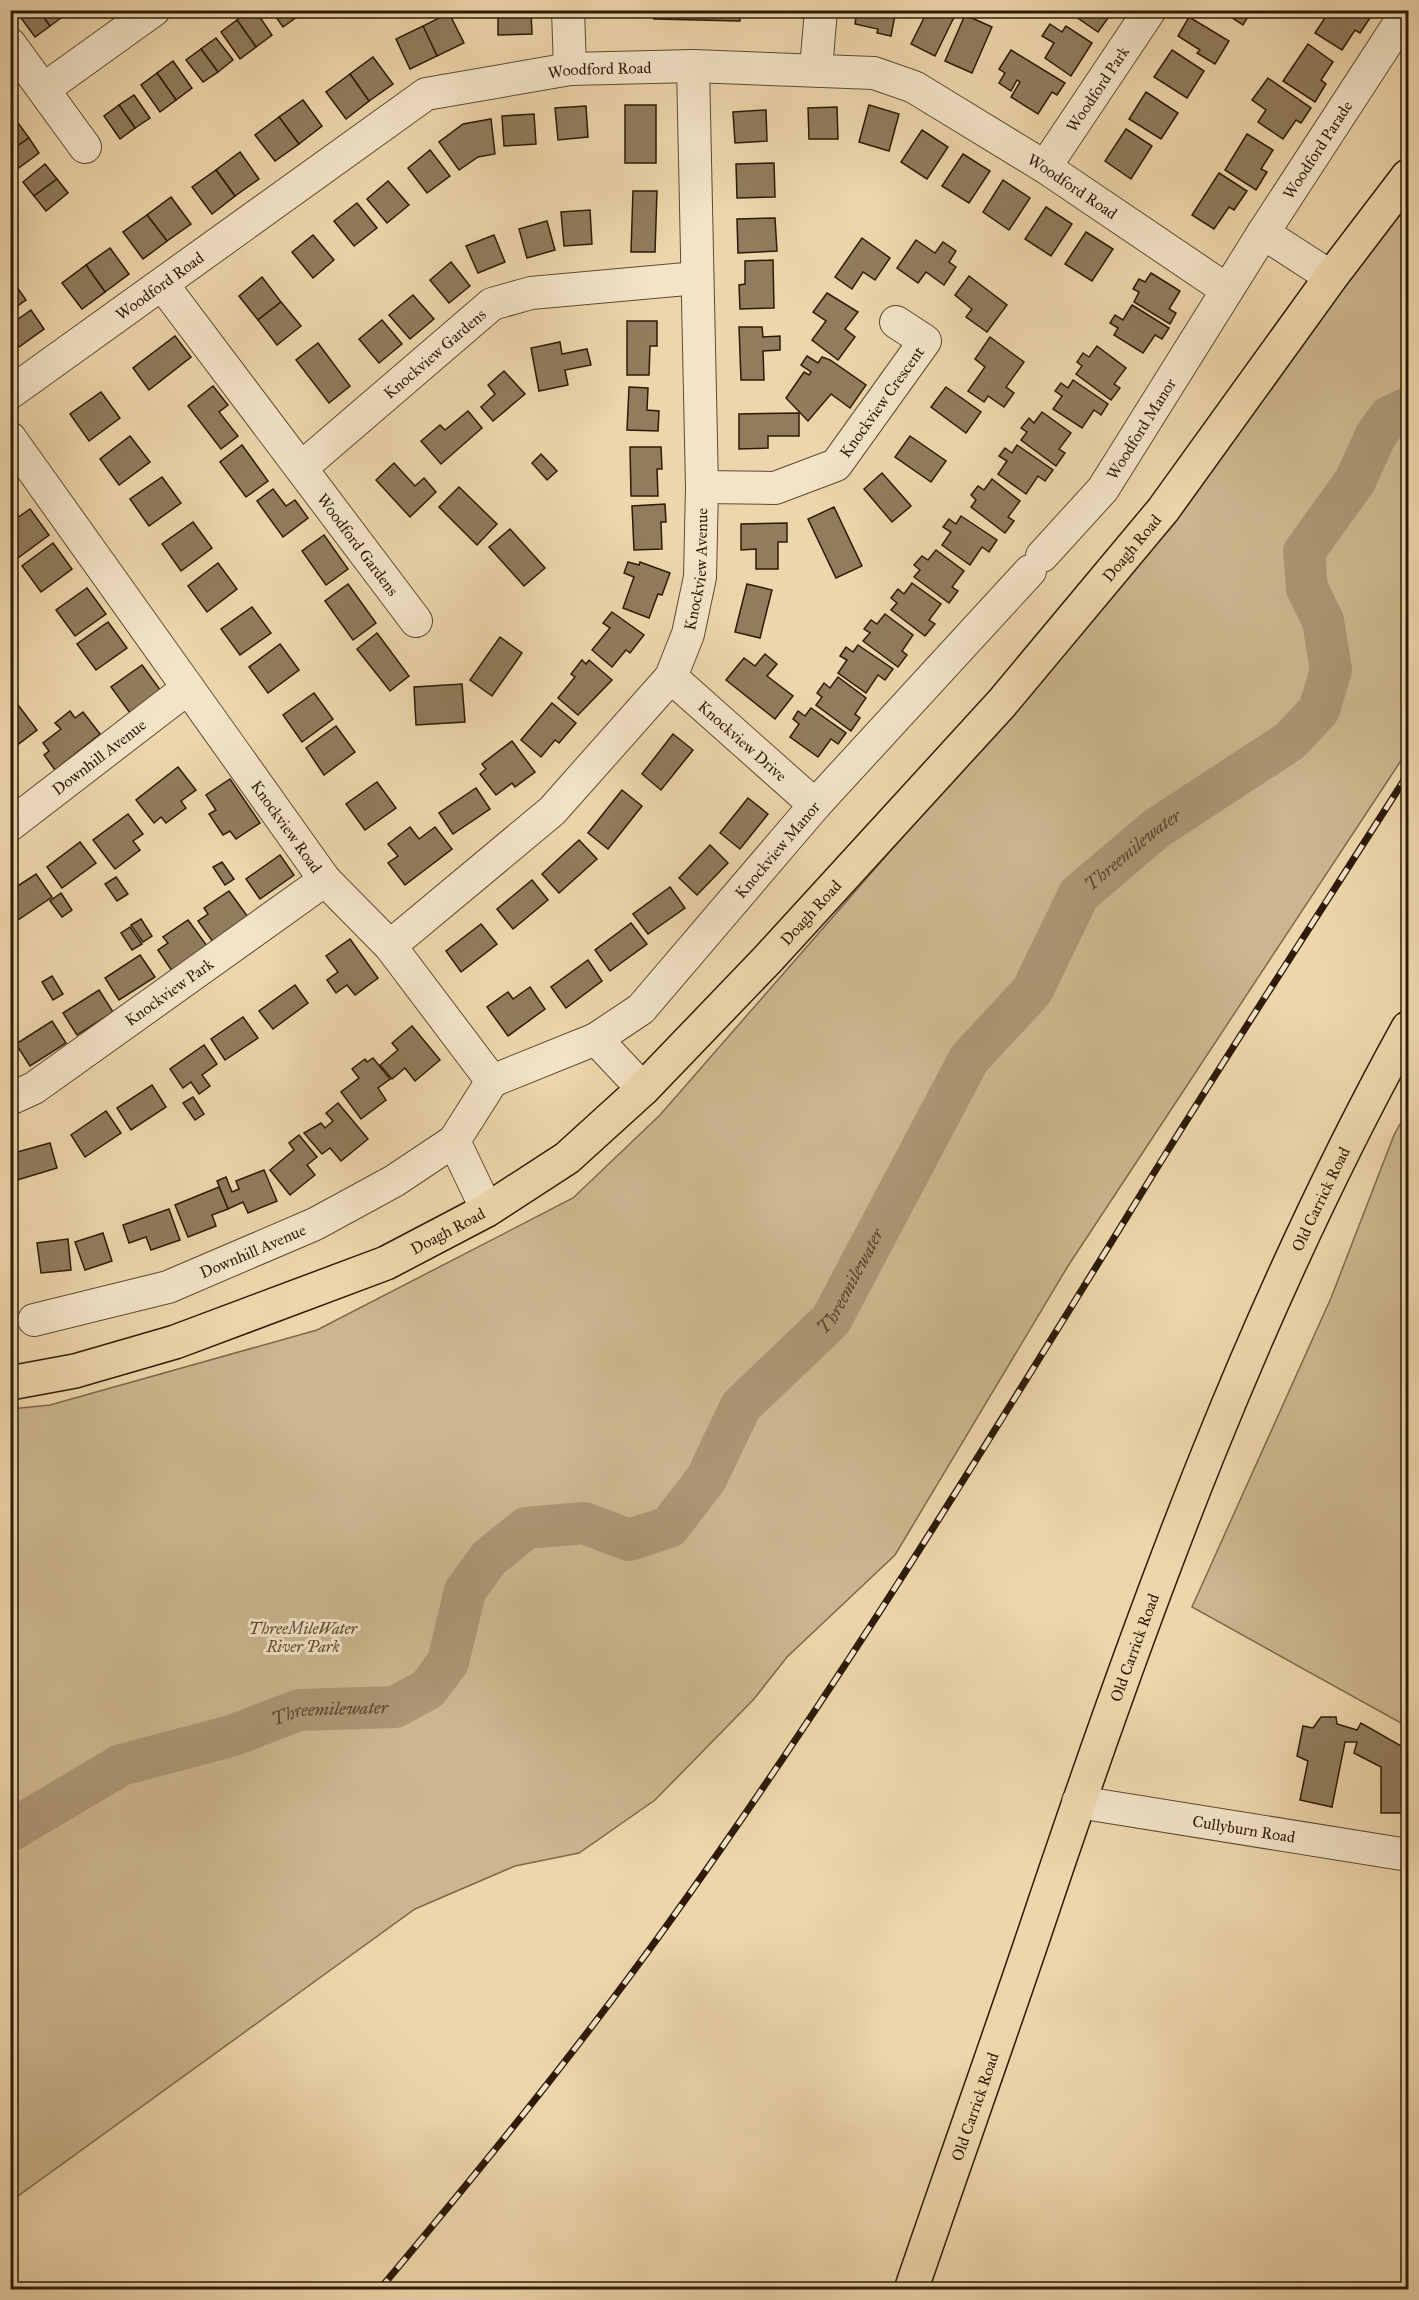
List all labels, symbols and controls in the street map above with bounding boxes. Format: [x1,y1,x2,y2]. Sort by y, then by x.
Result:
street label: Woodford Park [1062,42,1133,135]
street label: Woodford Road [546,58,652,82]
street label: Woodford Parade [1279,97,1356,202]
street label: Woodford Road [1024,149,1121,223]
street label: Woodford Road [112,248,207,324]
street label: Knockview Gardens [380,304,490,402]
street label: Knockview Crescent [835,342,928,461]
street label: Woodford Manor [1102,374,1180,483]
street label: Woodford Gardens [314,489,403,599]
street label: Knockview Avenue [680,507,711,632]
street label: Doagh Road [1098,510,1165,585]
street label: Knockview Drive [695,696,791,785]
street label: Downhill Avenue [48,714,150,799]
street label: Knockview Road [247,776,326,876]
street label: Knockview Manor [731,797,824,902]
water label: Threemilewater [1080,804,1186,895]
street label: Doagh Road [776,876,845,949]
street label: Knockview Park [121,953,217,1030]
street label: Old Carrick Road [1287,1144,1354,1254]
street label: Doagh Road [407,1203,488,1258]
street label: Downhill Avenue [197,1220,309,1282]
water label: Threemilewater [812,1223,889,1339]
street label: Old Carrick Road [1106,1591,1163,1704]
park label: ThreeMileWater River Park [249,1619,359,1656]
water label: Threemilewater [269,1696,390,1730]
street label: Cullyburn Road [1191,1811,1297,1846]
street label: Old Carrick Road [947,2050,1002,2163]

